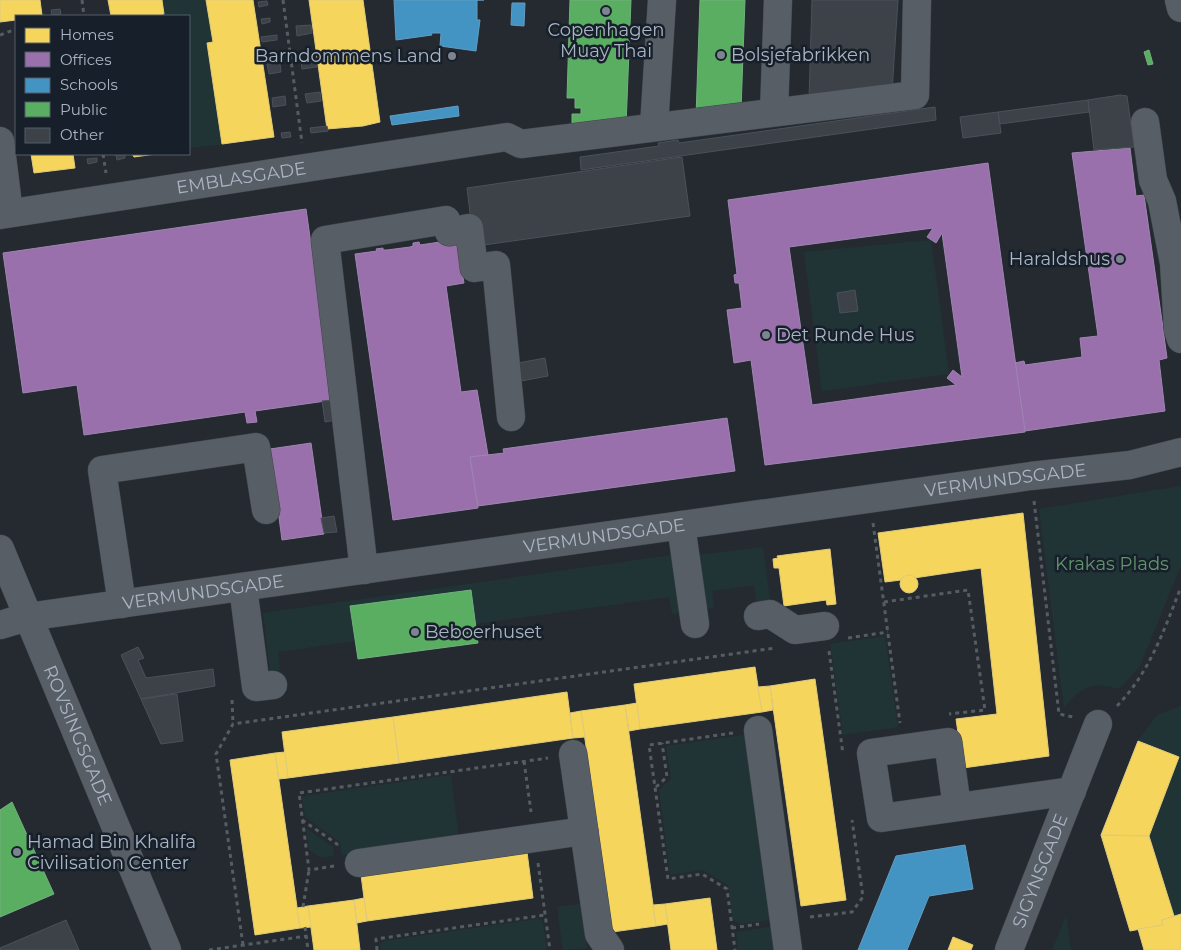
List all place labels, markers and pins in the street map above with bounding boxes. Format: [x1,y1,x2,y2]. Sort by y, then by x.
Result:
marker: Copenhagen Muay Thai [600,5,612,17]
place label: Copenhagen Muay Thai [547,19,665,62]
place label: Bolsjefabrikken [731,44,870,66]
place label: Barndommens Land [255,45,442,67]
marker: Bolsjefabrikken [715,49,727,61]
marker: Barndommens Land [446,50,458,62]
place label: Haraldshus [1009,248,1110,270]
marker: Haraldshus [1114,253,1126,265]
place label: Det Runde Hus [776,324,915,346]
marker: Det Runde Hus [760,329,772,341]
place label: Beboerhuset [425,621,542,643]
marker: Beboerhuset [409,626,421,638]
place label: Hamad Bin Khalifa Civilisation Center [27,831,196,874]
marker: Hamad Bin Khalifa Civilisation Center [11,846,23,858]

